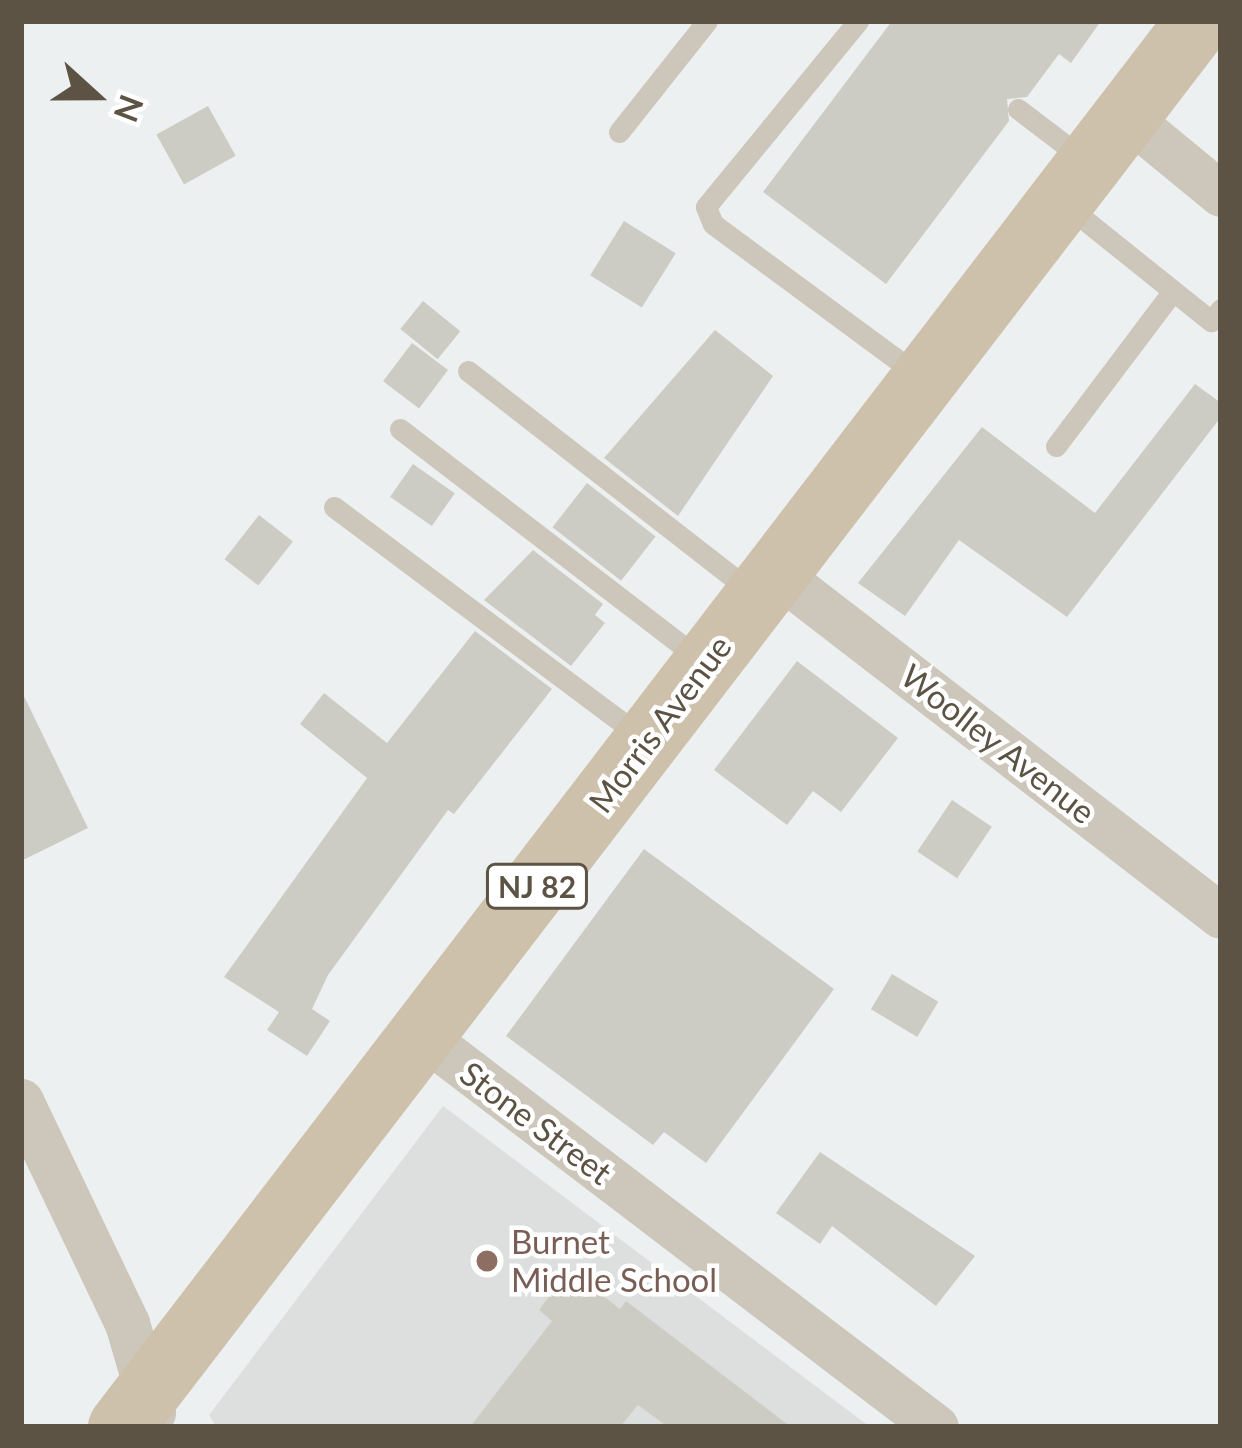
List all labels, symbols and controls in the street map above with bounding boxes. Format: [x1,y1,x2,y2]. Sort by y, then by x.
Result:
north arrow [36,36,156,156]
text: N [106,90,153,128]
street label: Morris Avenue [580,627,740,821]
street label: Woolley Avenue [892,655,1104,833]
road number: NJ 82 [483,862,591,910]
street label: Stone Street [453,1053,619,1193]
place label: Burnet Middle School [511,1222,717,1300]
marker: Burnet Middle School [474,1248,500,1274]

